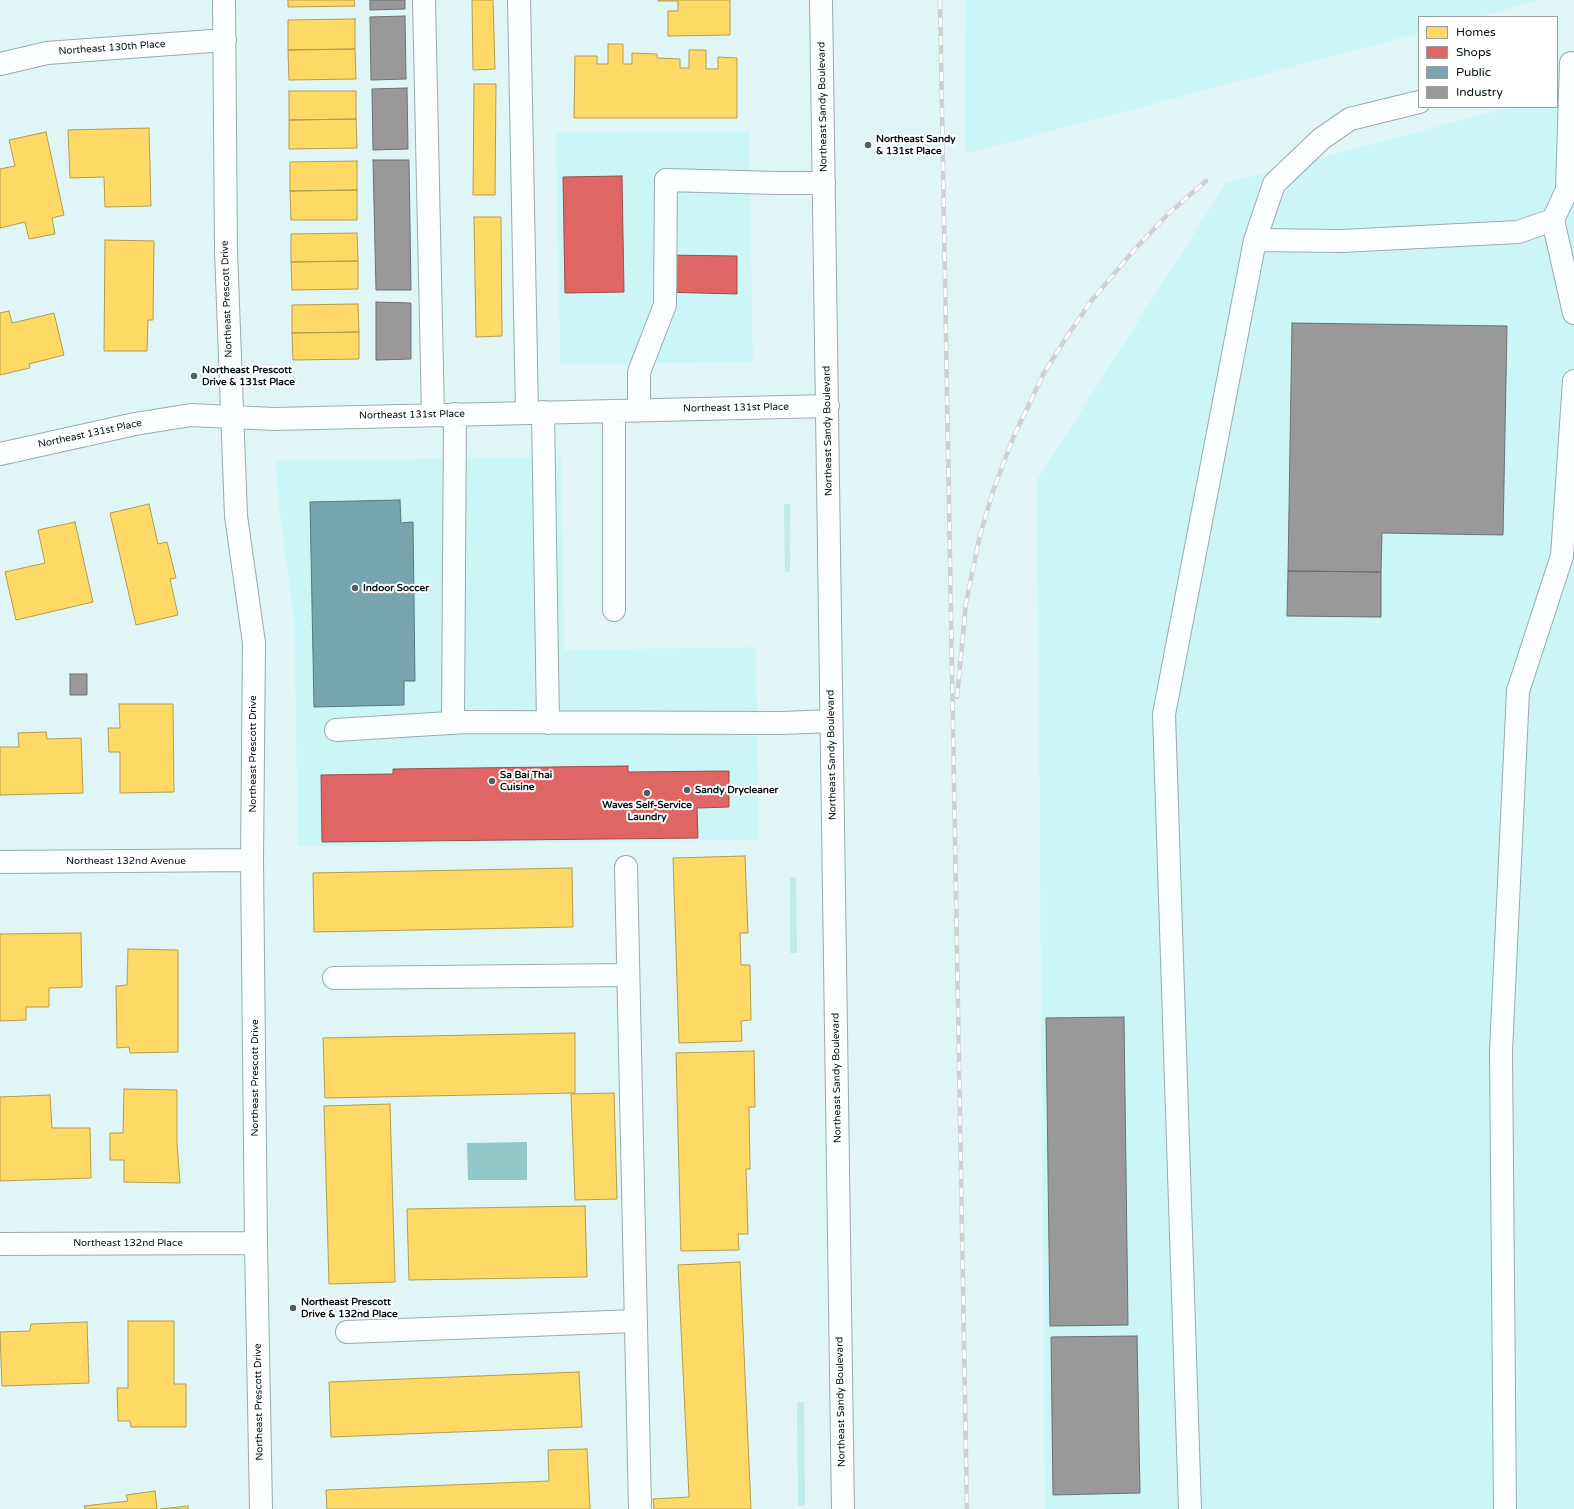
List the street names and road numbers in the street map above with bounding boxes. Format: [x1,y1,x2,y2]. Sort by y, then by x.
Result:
street label: Northeast 130th Place [58,38,166,58]
street label: Northeast Sandy Boulevard [816,42,830,172]
street label: Northeast Prescott Drive [219,240,235,358]
street label: Northeast Sandy Boulevard [821,366,835,496]
street label: Northeast 131st Place [683,401,789,415]
street label: Northeast 131st Place [359,408,465,422]
street label: Northeast 131st Place [37,417,143,451]
street label: Northeast Sandy Boulevard [825,690,839,820]
street label: Northeast Prescott Drive [247,695,259,813]
street label: Northeast 132nd Avenue [66,855,186,867]
street label: Northeast Sandy Boulevard [830,1013,844,1143]
street label: Northeast Prescott Drive [249,1019,261,1137]
street label: Northeast 132nd Place [73,1237,183,1249]
street label: Northeast Sandy Boulevard [834,1337,848,1467]
street label: Northeast Prescott Drive [252,1343,266,1461]

